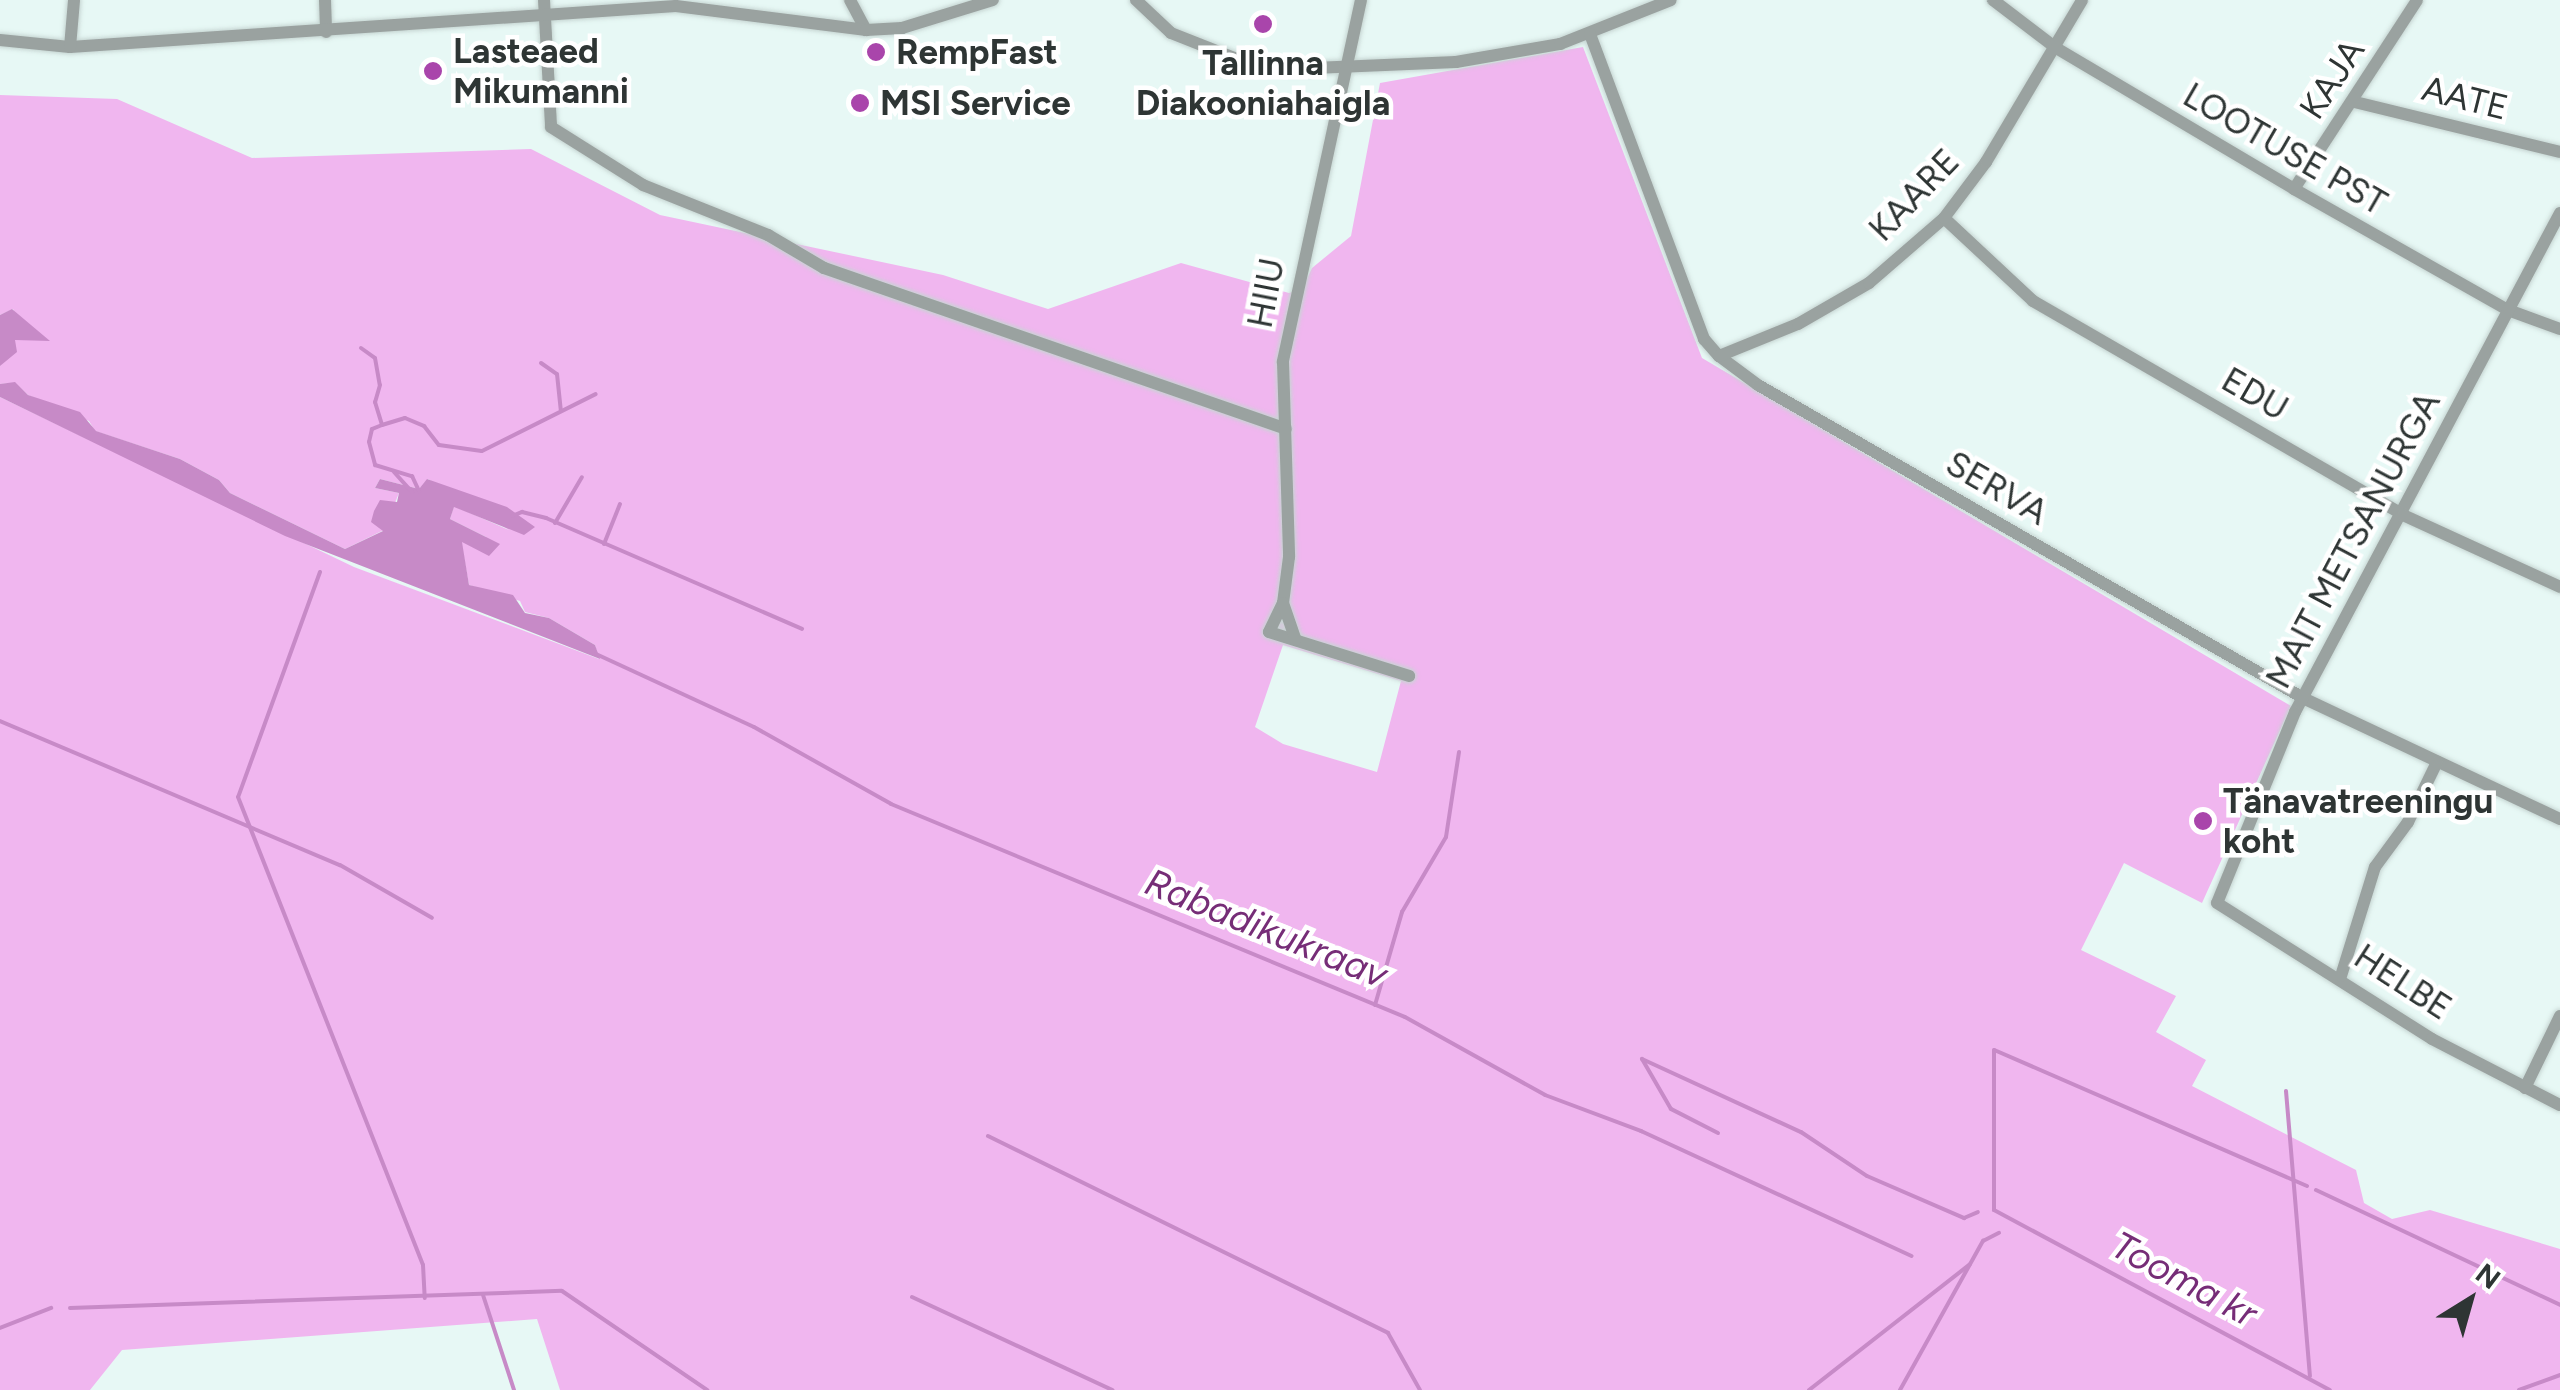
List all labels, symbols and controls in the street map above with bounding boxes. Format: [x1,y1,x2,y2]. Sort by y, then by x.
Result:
marker: Tallinna Diakooniahaigla [1250,11,1276,37]
place label: Lasteaed Mikumanni [453,30,629,112]
place label: RempFast [896,31,1058,73]
street label: KAJA [2291,31,2373,127]
marker: RempFast [865,41,887,63]
place label: Tallinna Diakooniahaigla [1136,42,1390,124]
marker: Lasteaed Mikumanni [422,60,444,82]
street label: AATE [2418,67,2512,129]
street label: LOOTUSE PST [2176,74,2394,224]
place label: MSI Service [880,82,1071,124]
marker: MSI Service [849,92,871,114]
street label: KAARE [1860,140,1968,250]
street label: HIIU [1239,255,1293,331]
street label: EDU [2214,358,2296,430]
street label: MAIT METSANURGA [2257,385,2449,695]
street label: SERVA [1939,442,2055,534]
place label: Tänavatreeningu koht [2223,780,2493,862]
marker: Tänavatreeningu koht [2192,810,2214,832]
water label: Rabadikukraav [1138,860,1394,998]
street label: HELBE [2347,935,2459,1029]
water label: Tooma kr [2103,1223,2265,1337]
north arrow [2420,1250,2520,1350]
text: N [2469,1256,2507,1296]

